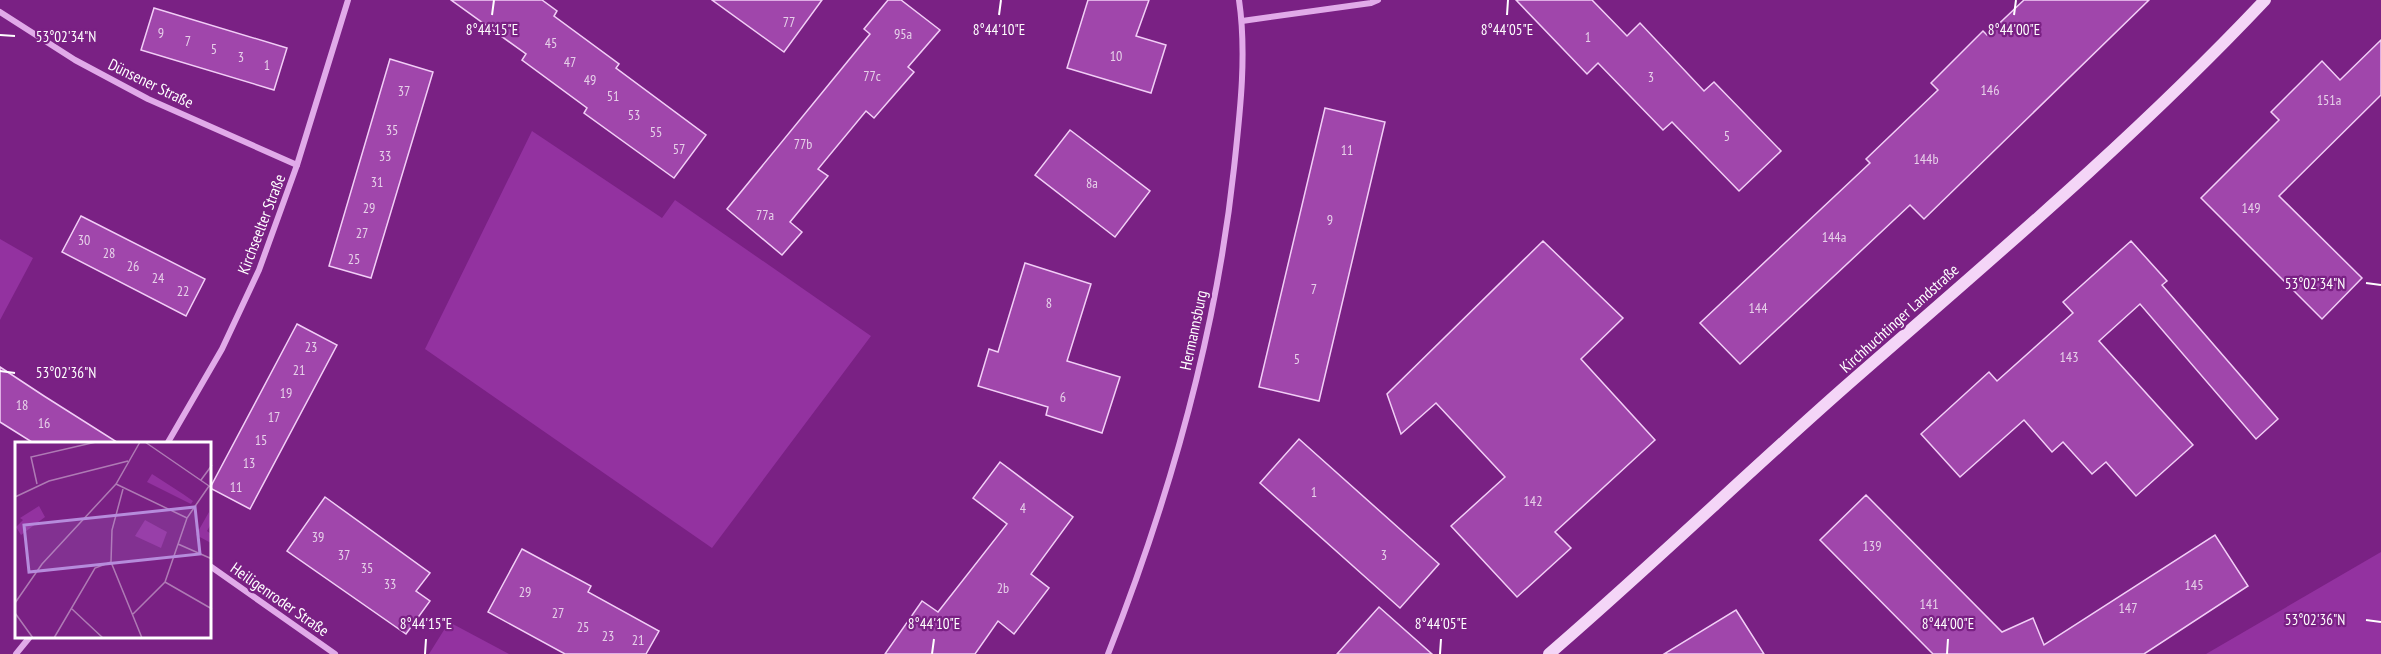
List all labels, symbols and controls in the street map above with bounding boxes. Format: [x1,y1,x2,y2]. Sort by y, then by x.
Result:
house number: 77 [783,13,795,31]
text: 8°44'15"E [466,20,518,39]
text: 8°44'10"E [973,20,1025,39]
text: 8°44'05"E [1481,20,1533,39]
text: 8°44'00"E [1988,20,2040,39]
house number: 9 [158,24,164,42]
house number: 95a [894,25,912,43]
text: 53°02'34"N [36,27,96,46]
house number: 1 [1585,28,1591,46]
house number: 7 [185,32,191,50]
house number: 45 [545,34,557,52]
house number: 5 [211,40,217,58]
house number: 10 [1110,47,1122,65]
house number: 3 [238,48,244,66]
house number: 47 [564,53,576,71]
street label: Dünsener Straße [105,54,197,112]
house number: 1 [264,56,270,74]
house number: 77c [863,67,881,85]
house number: 3 [1648,68,1654,86]
house number: 49 [584,71,596,89]
house number: 146 [1981,81,1999,99]
house number: 37 [398,82,410,100]
house number: 51 [607,87,619,105]
house number: 151a [2317,91,2341,109]
house number: 53 [628,106,640,124]
house number: 35 [386,121,398,139]
house number: 55 [650,123,662,141]
house number: 5 [1724,127,1730,145]
house number: 77b [794,135,812,153]
house number: 57 [673,140,685,158]
house number: 11 [1341,141,1353,159]
house number: 33 [379,147,391,165]
house number: 144b [1914,150,1938,168]
street label: Kirchseelter Straße [233,171,289,277]
house number: 31 [371,173,383,191]
house number: 8a [1086,174,1098,192]
house number: 29 [363,199,375,217]
house number: 149 [2242,199,2260,217]
house number: 77a [756,206,774,224]
house number: 9 [1327,211,1333,229]
house number: 27 [356,224,368,242]
house number: 144a [1822,228,1846,246]
house number: 30 [78,231,90,249]
house number: 28 [103,244,115,262]
house number: 25 [348,250,360,268]
house number: 26 [127,257,139,275]
street label: Kirchhuchtinger Landstraße [1835,259,1963,377]
house number: 24 [152,269,165,287]
text: 53°02'34"N [2285,274,2345,293]
house number: 7 [1311,280,1317,298]
house number: 22 [177,282,189,300]
street label: Hermannsburg [1175,288,1211,372]
house number: 8 [1046,294,1052,312]
house number: 144 [1749,299,1768,317]
house number: 23 [305,338,317,356]
house number: 143 [2060,348,2078,366]
house number: 5 [1294,350,1300,368]
house number: 21 [293,361,305,379]
text: 53°02'36"N [36,363,96,382]
house number: 19 [280,384,292,402]
house number: 6 [1060,388,1066,406]
house number: 18 [16,396,28,414]
house number: 17 [268,408,280,426]
house number: 16 [38,414,50,432]
house number: 15 [255,431,267,449]
inset map [15,442,212,639]
house number: 13 [243,454,255,472]
house number: 11 [230,478,242,496]
house number: 1 [1311,483,1317,501]
house number: 142 [1524,492,1542,510]
house number: 4 [1020,499,1027,517]
house number: 39 [312,528,324,546]
house number: 139 [1863,537,1881,555]
house number: 37 [338,546,350,564]
house number: 3 [1381,546,1387,564]
street label: Heiligenroder Straße [227,558,333,640]
house number: 35 [361,559,373,577]
house number: 33 [384,575,396,593]
house number: 145 [2185,576,2203,594]
house number: 2b [997,579,1009,597]
house number: 29 [519,583,531,601]
house number: 141 [1920,595,1938,613]
house number: 147 [2119,599,2137,617]
house number: 27 [552,604,564,622]
text: 53°02'36"N [2285,610,2345,629]
text: 8°44'15"E [400,614,452,633]
text: 8°44'10"E [908,614,960,633]
text: 8°44'05"E [1415,614,1467,633]
text: 8°44'00"E [1922,614,1974,633]
house number: 25 [577,618,589,636]
house number: 23 [602,627,614,645]
house number: 21 [632,631,644,649]

